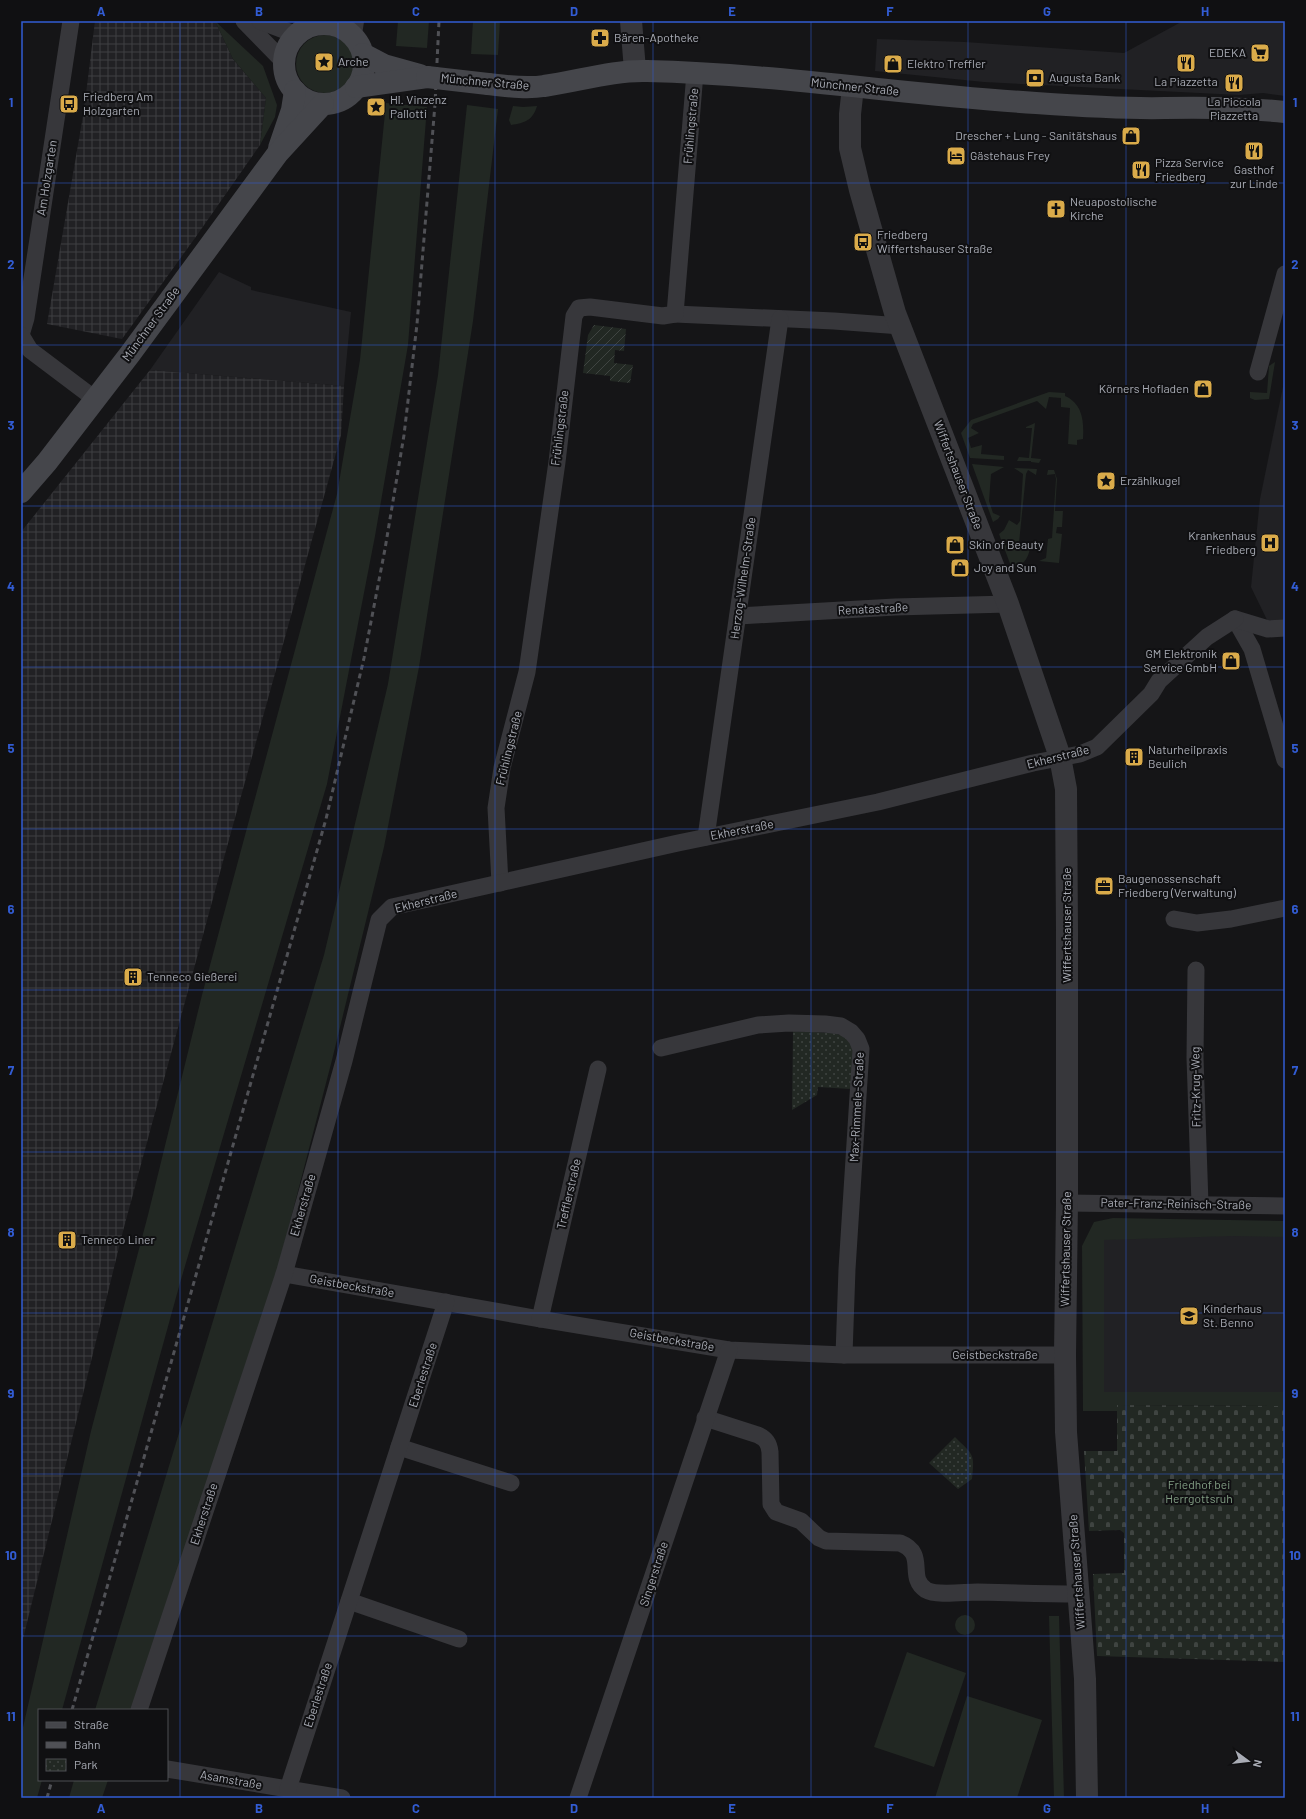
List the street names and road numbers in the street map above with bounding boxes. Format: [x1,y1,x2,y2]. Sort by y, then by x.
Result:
street label: Münchner Straße [440,70,530,92]
street label: Münchner Straße [810,74,900,98]
street label: Frühlingstraße [680,87,700,165]
street label: Am Holzgarten [33,139,59,217]
street label: Münchner Straße [118,283,182,363]
street label: Frühlingstraße [547,389,571,467]
street label: Wiffertshauser Straße [932,418,986,531]
street label: Herzog-Wilhelm-Straße [727,516,758,640]
street label: Renatastraße [837,599,908,617]
street label: Frühlingstraße [492,709,524,786]
street label: Ekherstraße [1025,741,1091,771]
street label: Ekherstraße [709,816,775,842]
street label: Wiffertshauser Straße [1059,867,1073,983]
street label: Ekherstraße [393,885,459,915]
street label: Fritz-Krug-Weg [1187,1047,1203,1127]
street label: Max-Rimmele-Straße [846,1052,866,1162]
street label: Trefflerstraße [553,1157,583,1231]
street label: Ekherstraße [286,1172,318,1237]
street label: Wiffertshauser Straße [1057,1191,1073,1307]
street label: Pater-Franz-Reinisch-Straße [1101,1195,1252,1211]
street label: Geistbeckstraße [309,1271,396,1299]
street label: Geistbeckstraße [629,1325,716,1353]
street label: Eberlestraße [405,1341,439,1409]
street label: Geistbeckstraße [952,1347,1038,1361]
street label: Ekherstraße [186,1481,220,1546]
street label: Wiffertshauser Straße [1065,1514,1087,1630]
street label: Singerstraße [636,1539,670,1608]
street label: Eberlestraße [300,1661,334,1729]
street label: Asamstraße [199,1767,263,1791]

